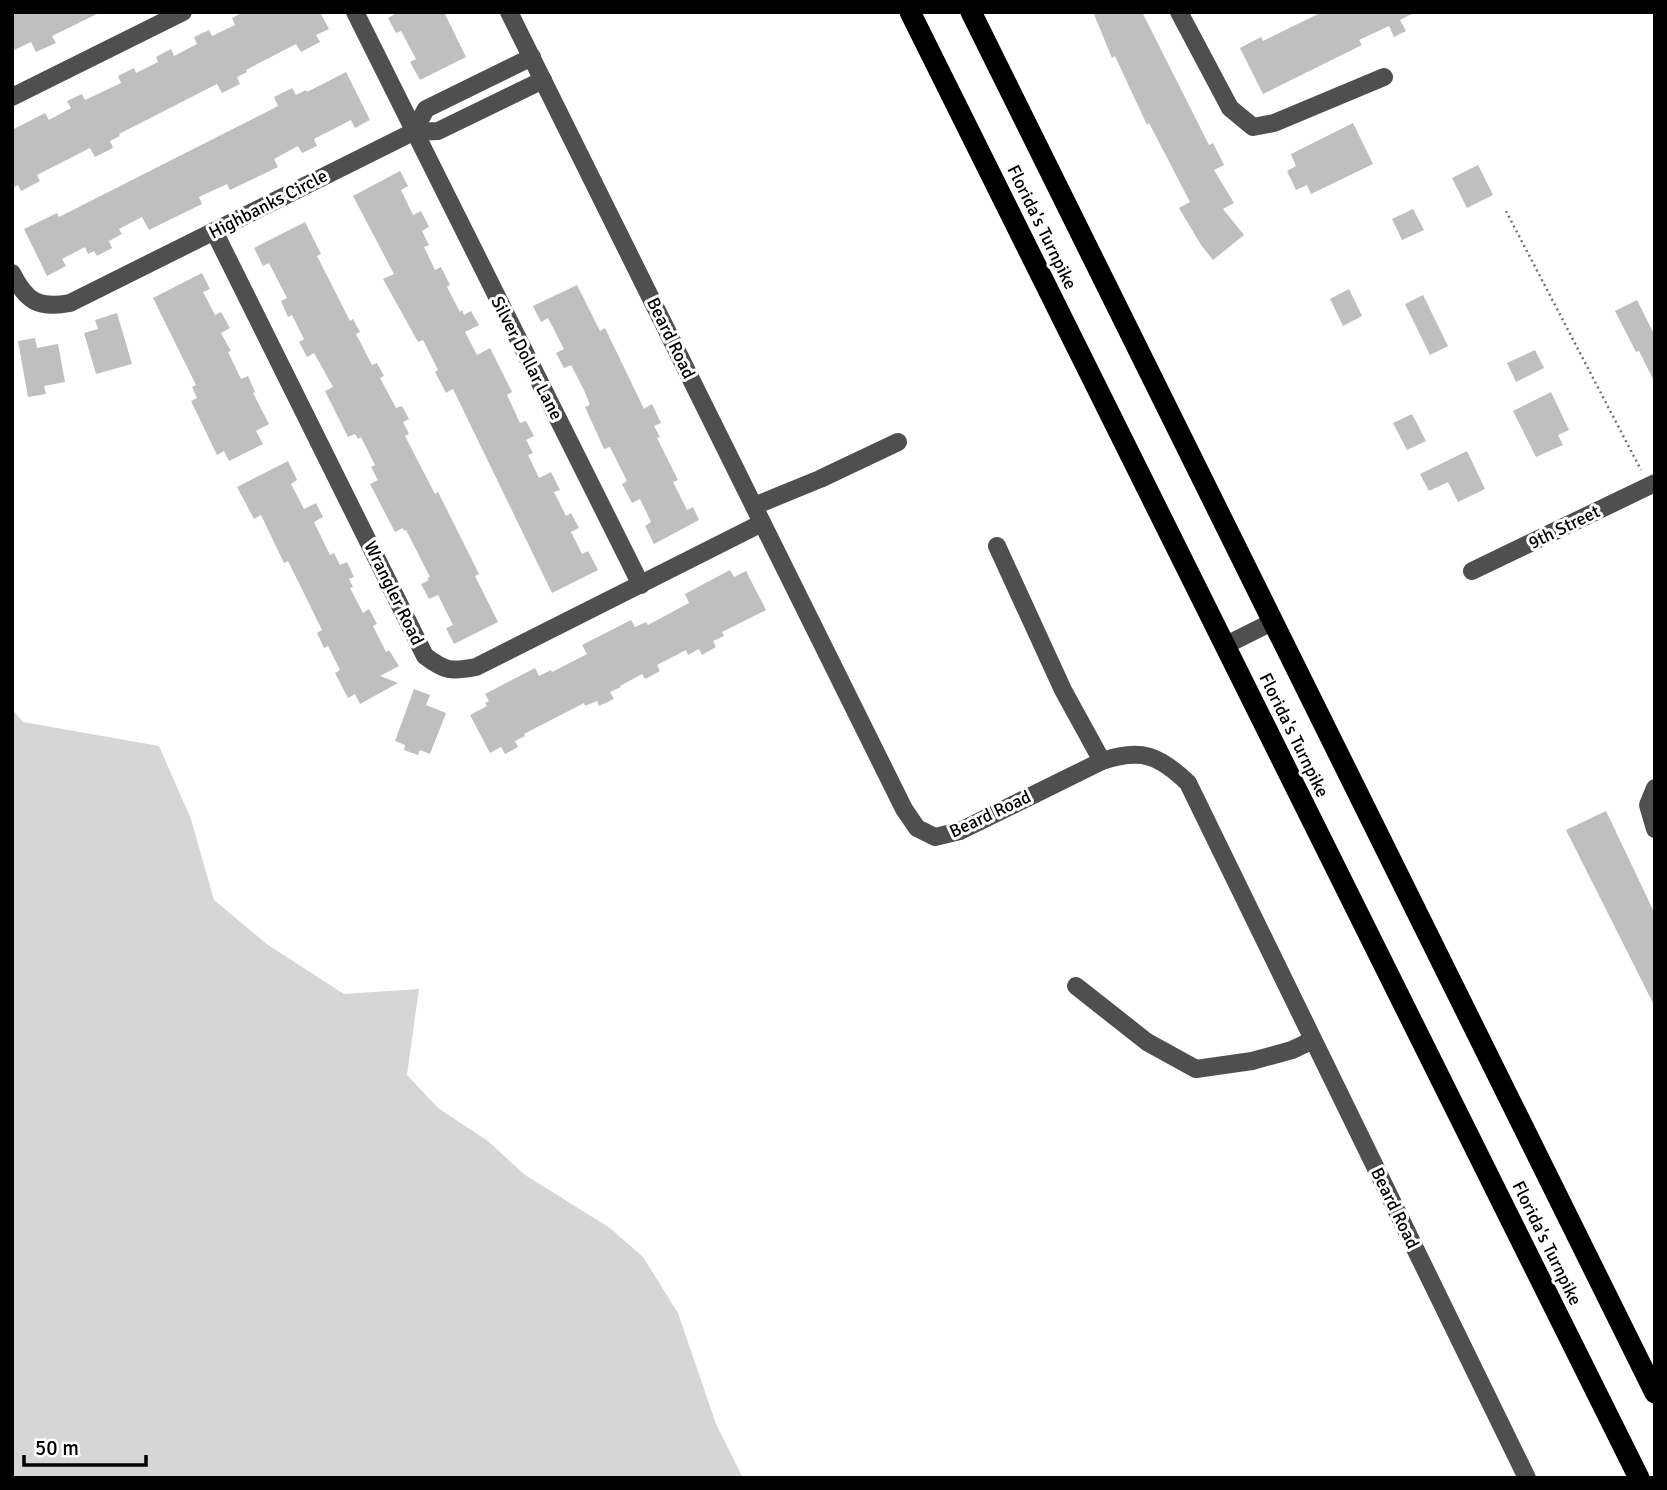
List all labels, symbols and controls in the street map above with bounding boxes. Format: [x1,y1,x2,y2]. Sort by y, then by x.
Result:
street label: Florida's Turnpike [1002,161,1082,293]
street label: Highbanks Circle [205,165,331,243]
street label: Silver Dollar Lane [486,292,568,424]
street label: Beard Road [642,294,700,382]
street label: 9th Street [1525,500,1603,554]
street label: Wrangler Road [359,537,429,649]
street label: Florida's Turnpike [1254,669,1334,801]
street label: Beard Road [946,786,1034,842]
street label: Beard Road [1366,1164,1424,1252]
street label: Florida's Turnpike [1507,1177,1587,1309]
scale bar [24,1424,147,1468]
text: 50 m [35,1435,79,1461]

